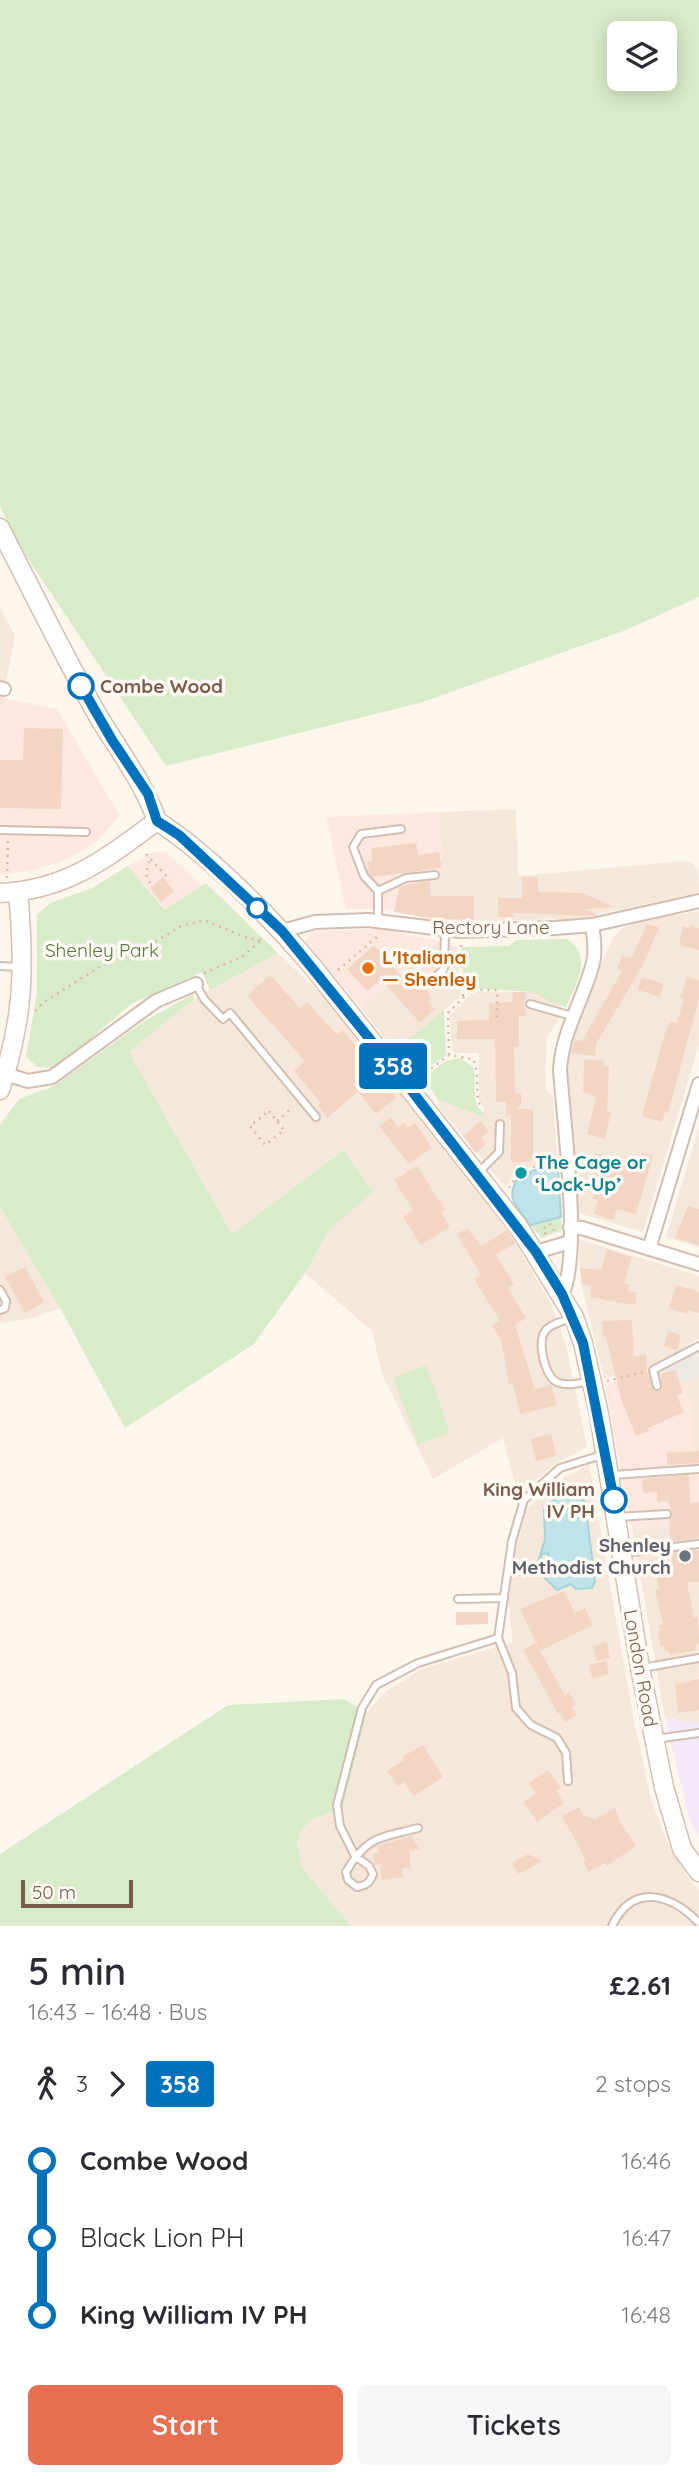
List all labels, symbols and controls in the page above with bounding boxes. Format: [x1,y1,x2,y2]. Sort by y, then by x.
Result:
map controls [607,21,677,91]
button: layers [607,21,677,91]
marker: Combe Wood [68,673,94,699]
place label: Combe Wood [100,674,223,698]
unlabelled marker [247,898,267,918]
street label: Rectory Lane [432,915,550,939]
park label: Shenley Park [45,938,159,962]
place label: L'Italiana — Shenley [382,945,476,991]
marker: L'Italiana — Shenley [360,960,376,976]
line badge: 358 [353,1043,433,1089]
text: 358 [373,1051,413,1081]
place label: The Cage or ‘Lock-Up’ [535,1150,647,1196]
marker: The Cage or ‘Lock-Up’ [513,1165,529,1181]
place label: King William IV PH [483,1477,595,1523]
marker: King William IV PH [601,1487,627,1513]
place label: Shenley Methodist Church [512,1533,671,1579]
marker: Shenley Methodist Church [677,1548,693,1564]
street label: London Road [619,1607,663,1729]
scale bar [21,1877,133,1909]
text: 50 m [32,1880,76,1904]
text: 5 min [28,1947,126,1995]
text: £2.61 [610,1969,671,2002]
text: 16:43 – 16:48 · Bus [28,1997,207,2026]
icon: walk [28,2065,66,2103]
icon: forward [98,2065,136,2103]
text: 3 [76,2069,88,2098]
text: 358 [160,2069,200,2099]
text: 2 stops [595,2069,671,2098]
text: Combe Wood [80,2144,248,2177]
text: 16:46 [621,2146,671,2175]
text: Black Lion PH [80,2221,245,2254]
text: 16:47 [623,2223,671,2252]
text: King William IV PH [80,2298,307,2331]
text: 16:48 [621,2300,671,2329]
button: Start [28,2385,343,2465]
button: Tickets [357,2385,671,2465]

